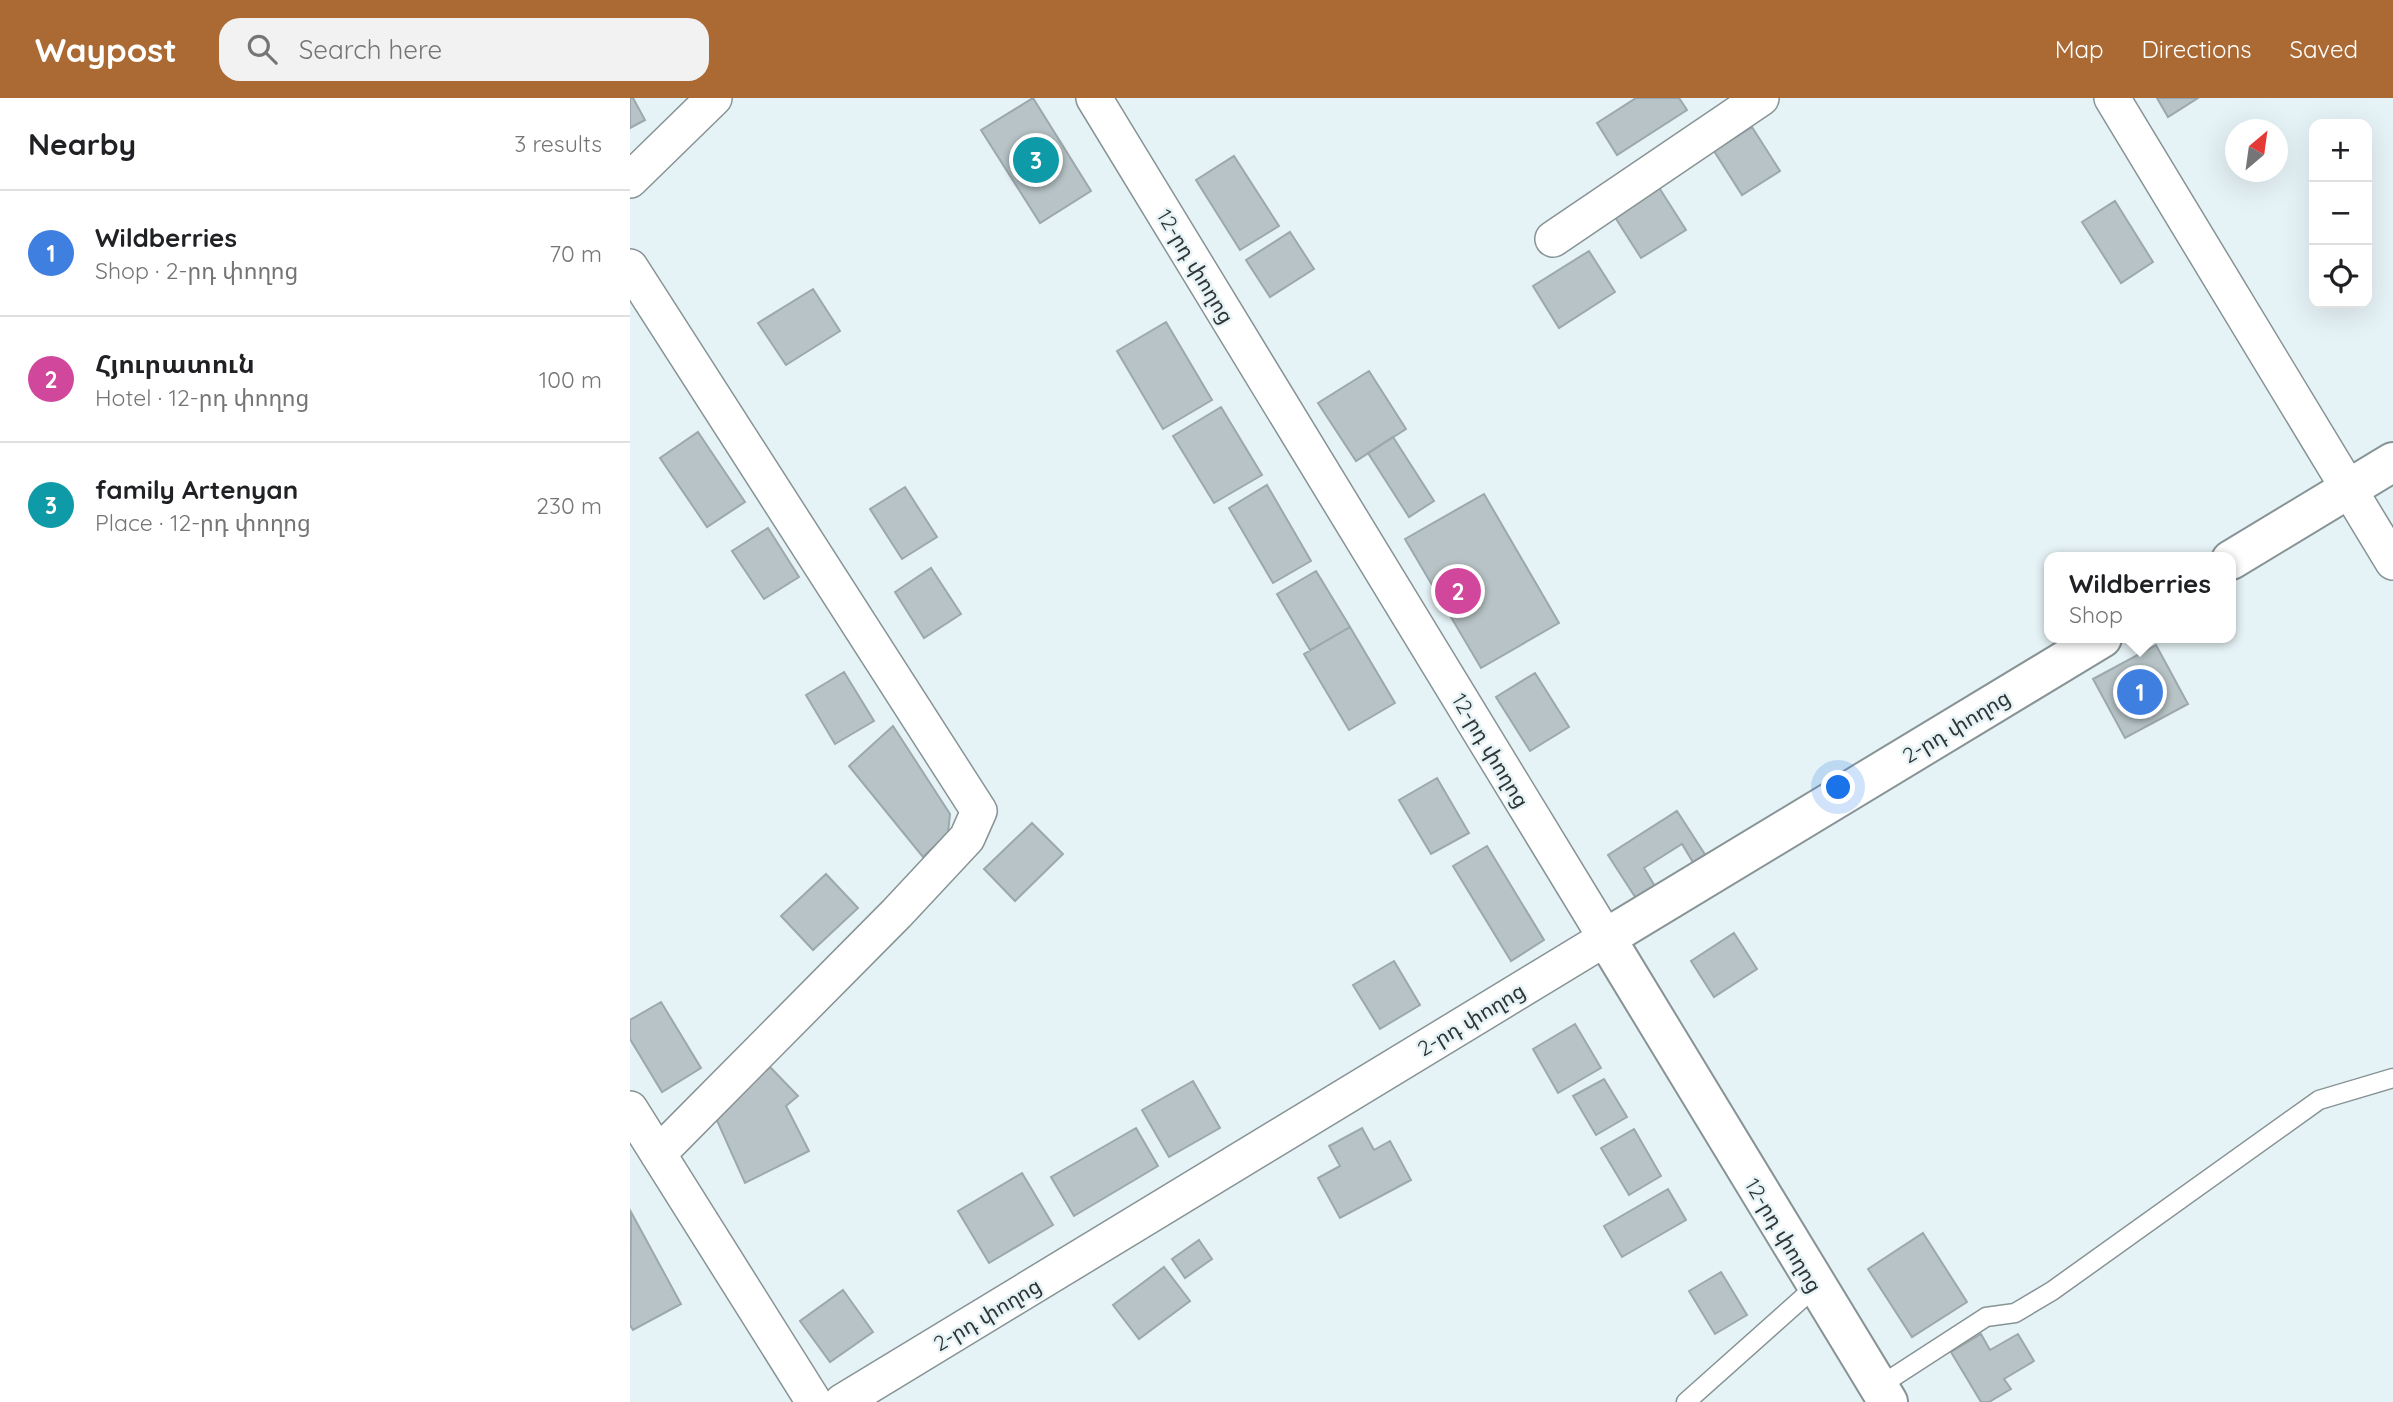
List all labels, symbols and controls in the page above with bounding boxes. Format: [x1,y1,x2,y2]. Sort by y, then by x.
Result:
search box [219,18,709,81]
text: Waypost [35,29,177,70]
icon: search [243,30,281,68]
text: Search here [299,33,442,66]
text: Map [2055,34,2104,64]
text: Directions [2142,34,2252,64]
text: Saved [2290,34,2358,64]
north arrow [2225,119,2288,182]
map controls [2309,119,2372,308]
button: + [2309,119,2372,182]
text: Nearby [28,125,136,163]
text: 3 results [514,129,602,158]
pin: 3 [1013,134,1059,186]
button: − [2309,182,2372,245]
street label: 12-րդ փողոց [1152,204,1240,328]
text: Wildberries [95,221,237,254]
text: 1 [47,239,55,268]
text: 70 m [549,239,602,268]
button: locate [2309,245,2372,308]
text: Shop · 2-րդ փողոց [95,256,298,285]
text: Հյուրատուն [95,347,255,380]
text: 2 [44,365,58,394]
text: 100 m [539,365,602,394]
text: Hotel · 12-րդ փողոց [95,383,309,412]
text: family Artenyan [95,473,298,506]
text: 3 [45,491,57,520]
text: 230 m [536,491,602,520]
text: Place · 12-րդ փողոց [95,508,311,537]
popup [2044,552,2236,643]
pin: 2 [1435,565,1481,617]
text: Wildberries [2069,567,2211,600]
text: Shop [2069,600,2123,629]
pin: 1 [2117,666,2163,718]
street label: 2-րդ փողոց [1898,684,2014,768]
street label: 12-րդ փողոց [1447,688,1535,812]
your location [1821,770,1855,804]
street label: 2-րդ փողոց [1413,977,1529,1061]
street label: 12-րդ փողոց [1740,1173,1828,1297]
street label: 2-րդ փողոց [929,1272,1045,1356]

